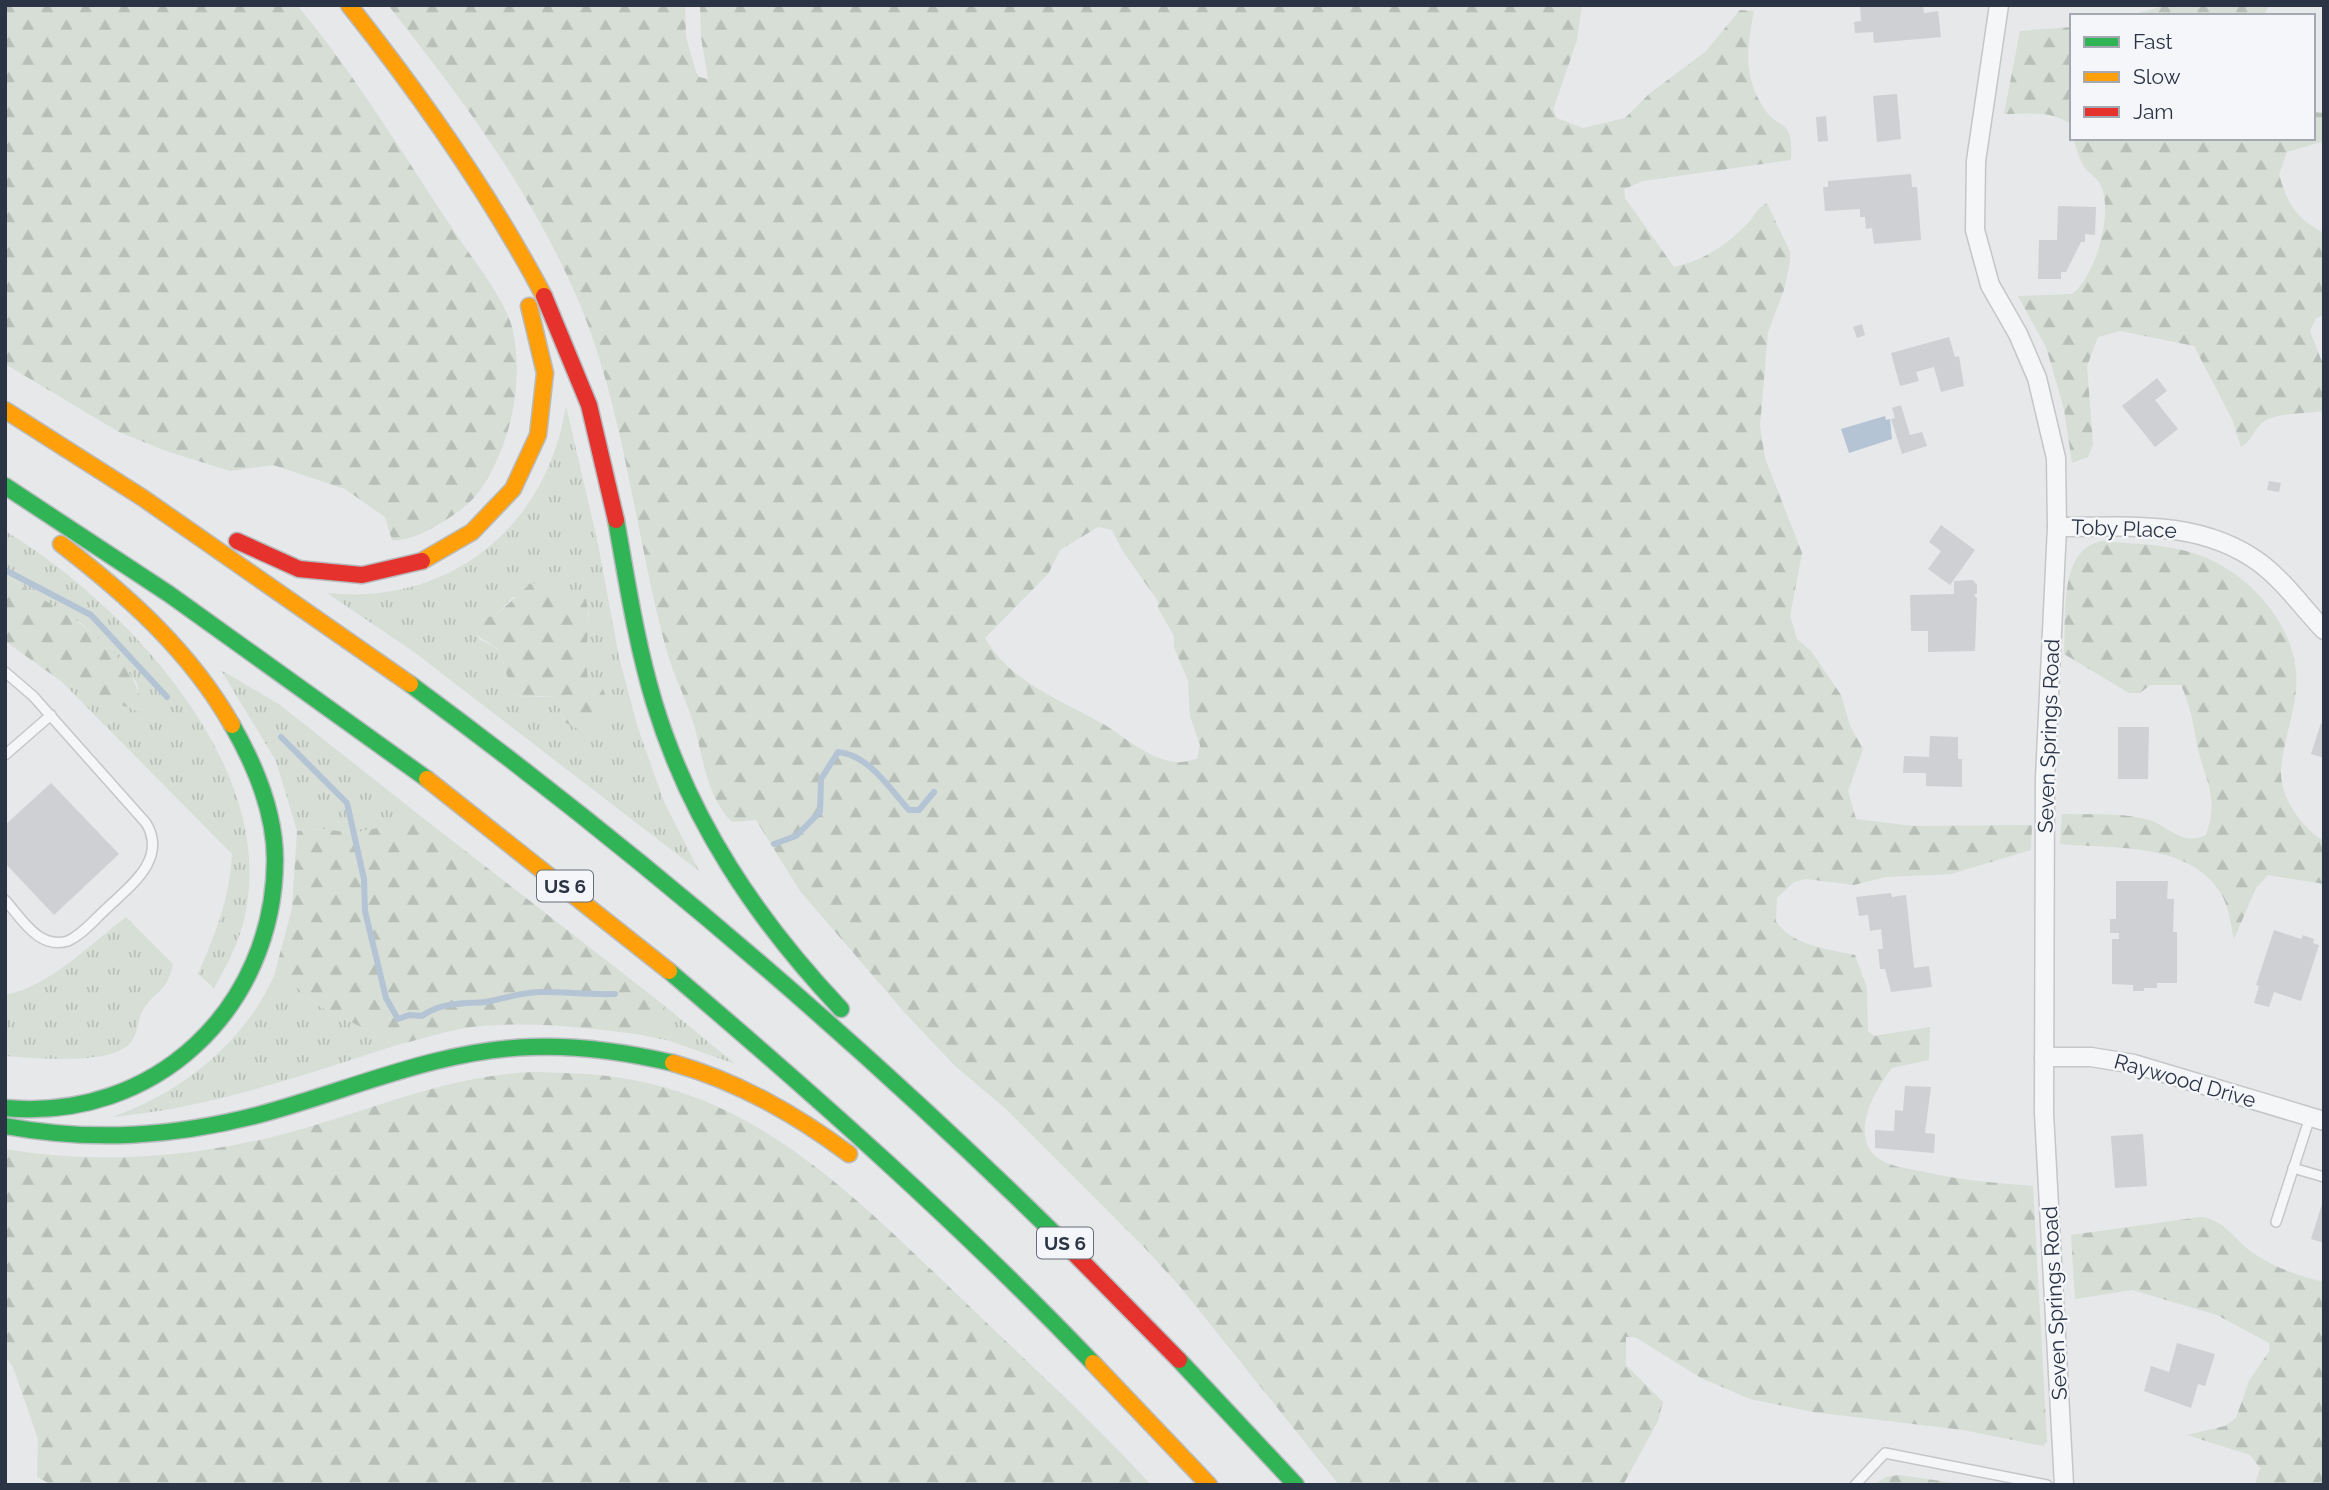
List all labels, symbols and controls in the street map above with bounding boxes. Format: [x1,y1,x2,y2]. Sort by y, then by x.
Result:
legend [2070,14,2315,140]
text: Fast [2133,29,2173,54]
text: Slow [2133,64,2181,89]
text: Jam [2133,99,2174,124]
street label: Toby Place [2071,514,2177,543]
street label: Seven Springs Road [2033,638,2064,833]
road number: US 6 [537,870,593,902]
street label: Raywood Drive [2111,1048,2259,1113]
street label: Seven Springs Road [2037,1205,2072,1401]
road number: US 6 [1037,1228,1093,1259]

